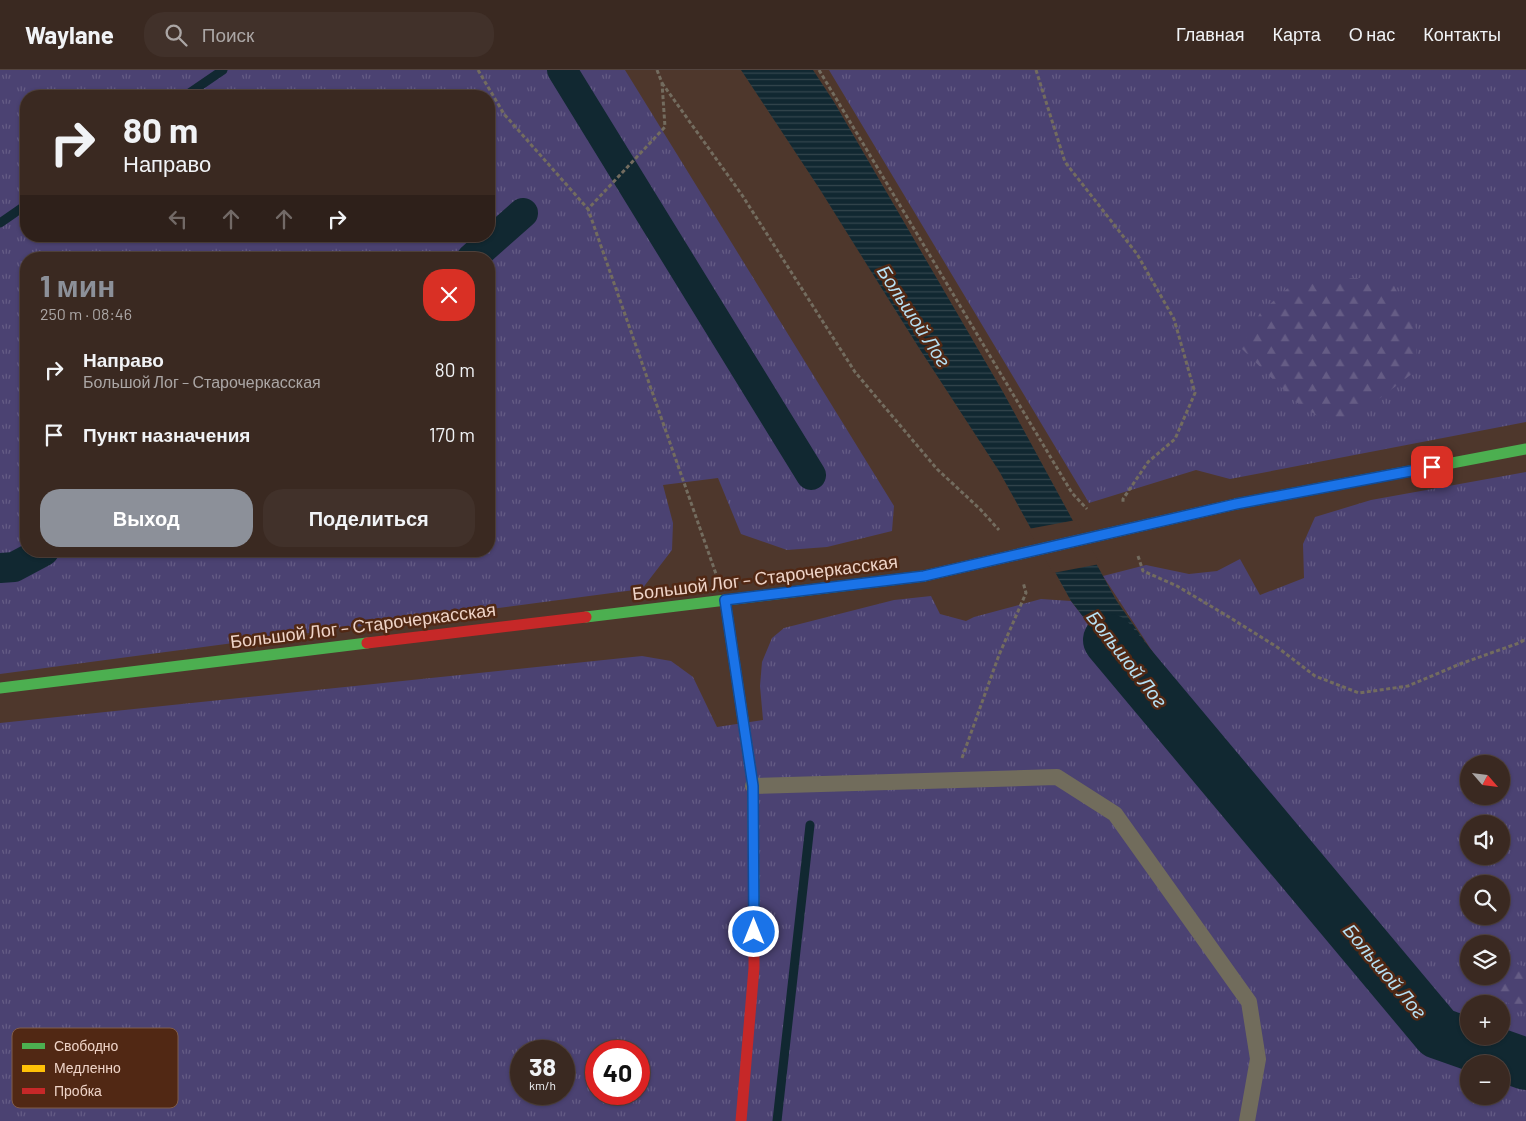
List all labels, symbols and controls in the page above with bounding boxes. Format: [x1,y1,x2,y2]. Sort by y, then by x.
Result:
search box [144,12,494,57]
text: Waylane [25,20,114,49]
icon: search [162,21,190,49]
text: Поиск [202,23,254,46]
text: Главная [1176,23,1245,45]
text: Карта [1273,23,1321,45]
text: О нас [1349,23,1395,45]
text: Контакты [1423,23,1501,45]
text: 80 m [123,108,198,150]
icon: right [40,110,105,175]
text: Направо [123,150,211,176]
icon: left [164,205,192,233]
icon: ahead [217,205,245,233]
icon: ahead [270,205,298,233]
icon: right [323,205,351,233]
water label: Большой Лог [873,260,956,371]
text: 1 мин [40,267,115,303]
button: close [423,269,475,321]
text: 250 m · 08:46 [40,304,132,323]
text: Направо [83,348,164,371]
icon: right [40,356,68,384]
text: 80 m [435,358,475,381]
text: Большой Лог – Старочеркасская [83,372,321,391]
icon: arrive [40,421,68,449]
text: Пункт назначения [83,423,250,446]
text: 170 m [429,423,475,446]
pin [1411,446,1453,488]
icon: arrive [1418,453,1446,481]
button: Выход [40,489,253,547]
button: Поделиться [263,489,475,547]
street label: Большой Лог – Старочеркасская [631,550,899,604]
street label: Большой Лог – Старочеркасская [229,598,497,652]
water label: Большой Лог [1082,606,1172,712]
north arrow [1460,755,1510,805]
map controls [1460,755,1510,1105]
button: sound [1460,815,1510,865]
button: search [1460,875,1510,925]
position arrow [727,905,779,957]
water label: Большой Лог [1339,919,1432,1023]
button: layers [1460,935,1510,985]
button: + [1460,995,1510,1045]
legend [12,1028,178,1108]
text: Свободно [54,1037,119,1054]
speed limit sign: 40 [585,1040,650,1105]
text: 38 [529,1051,556,1081]
button: − [1460,1055,1510,1105]
text: Медленно [54,1059,121,1076]
text: km/h [529,1078,556,1092]
text: Пробка [54,1082,102,1099]

